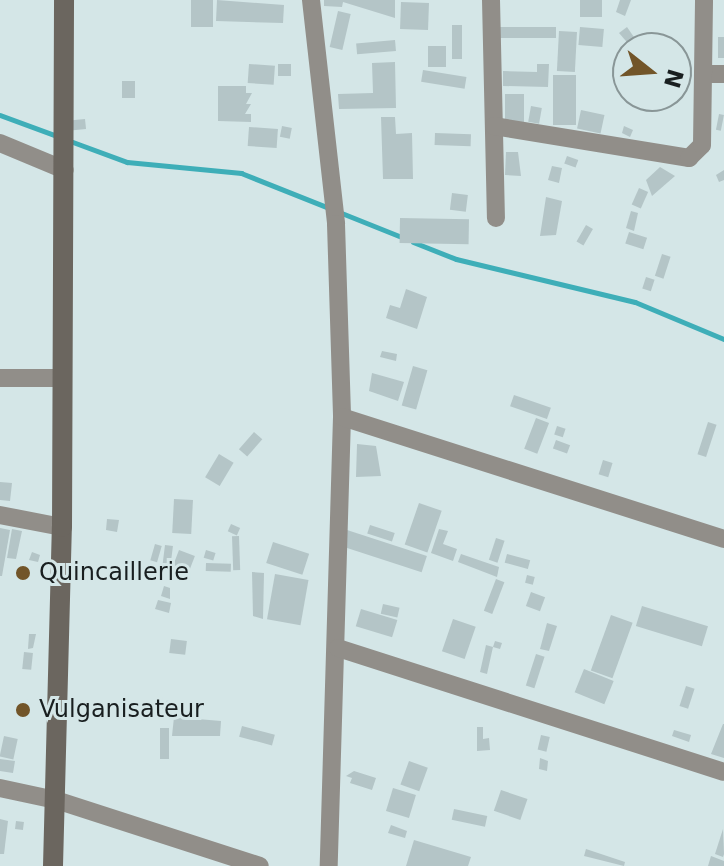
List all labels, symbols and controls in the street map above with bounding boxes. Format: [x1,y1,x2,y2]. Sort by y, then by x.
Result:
north arrow [612,32,692,112]
text: N [659,66,688,91]
place label: Quincaillerie [39,559,189,587]
marker: Quincaillerie [14,564,32,582]
place label: Vulganisateur [39,696,204,724]
marker: Vulganisateur [14,701,32,719]

